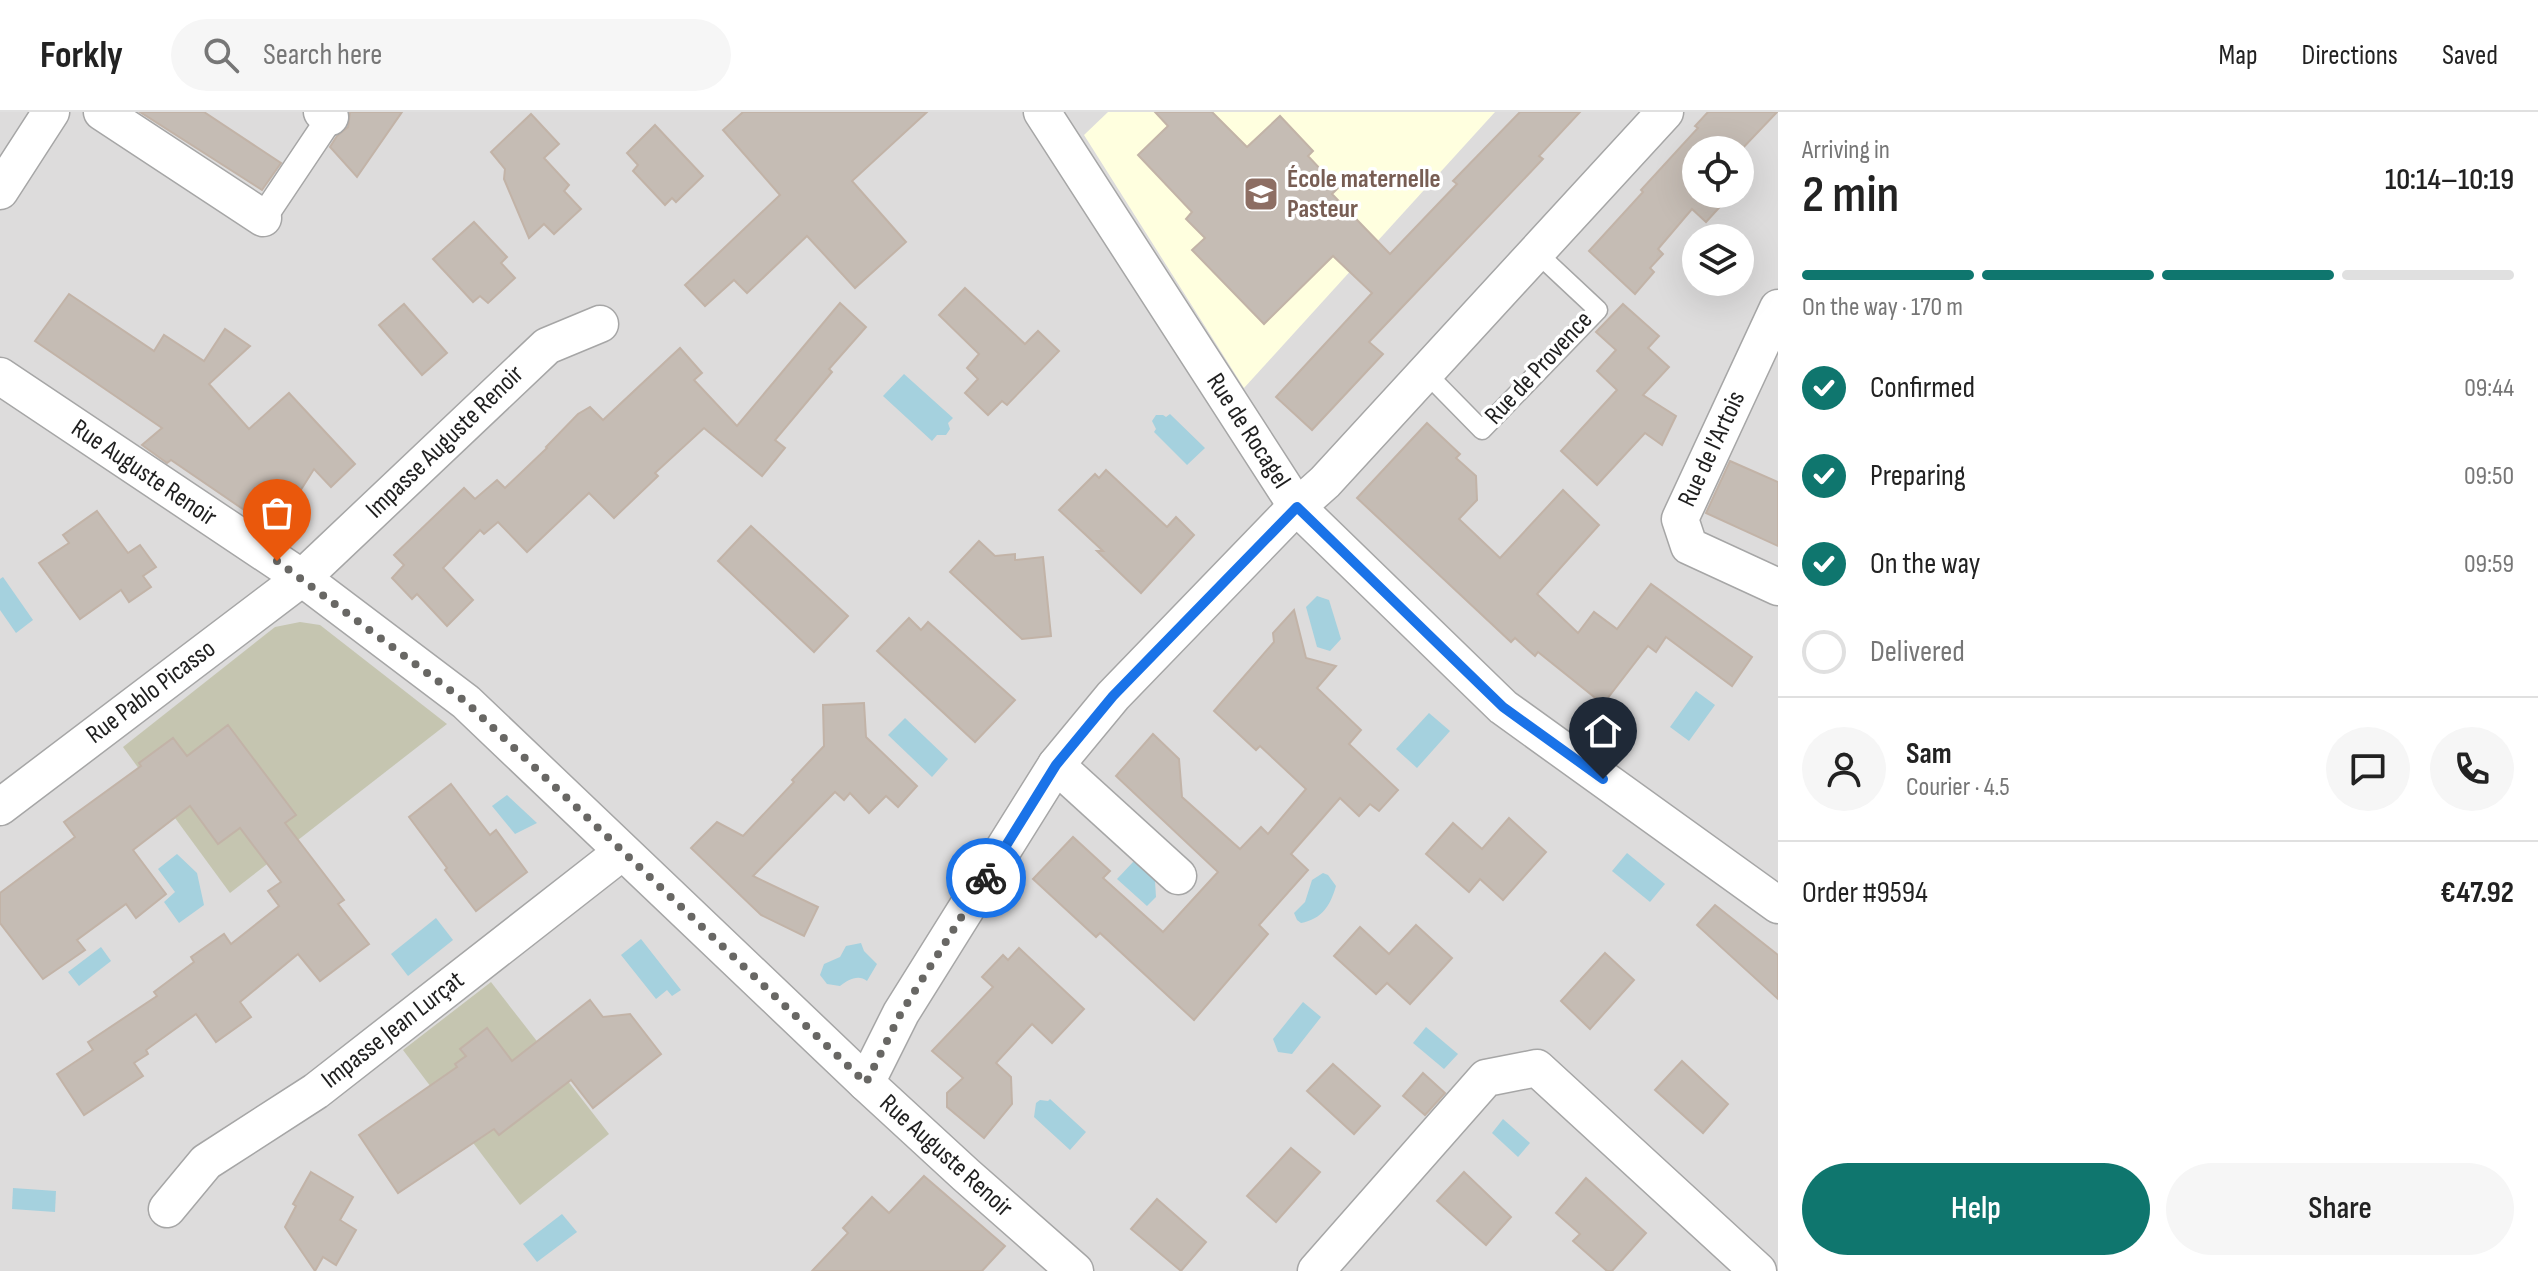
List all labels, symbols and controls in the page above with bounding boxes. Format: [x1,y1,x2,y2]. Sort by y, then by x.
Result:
search box [171,19,731,91]
text: Forkly [40,33,123,78]
icon: search [199,33,243,77]
text: Search here [263,37,382,73]
text: Map [2219,39,2258,72]
text: Directions [2302,39,2398,72]
text: Saved [2442,39,2498,72]
text: Arriving in [1802,135,1890,166]
map controls [1682,136,1754,296]
button: locate [1682,136,1754,208]
text: 10:14–10:19 [2385,162,2514,198]
place label: École maternelle Pasteur [1287,164,1441,225]
text: 2 min [1802,164,1899,227]
school or university icon: École maternelle Pasteur [1242,175,1280,213]
button: layers [1682,224,1754,296]
text: On the way · 170 m [1802,292,1963,323]
street label: Rue de Provence [1479,305,1599,431]
street label: Impasse Auguste Renoir [360,359,531,525]
icon: check [1802,366,1846,410]
street label: Rue de Rocagel [1199,368,1297,494]
text: Confirmed [1870,370,1975,406]
text: 09:44 [2464,373,2514,404]
street label: Rue de l'Artois [1672,386,1752,512]
street label: Rue Auguste Renoir [65,413,223,533]
icon: check [1802,454,1846,498]
text: Preparing [1870,458,1966,494]
text: 09:50 [2464,461,2514,492]
pin [243,479,311,561]
icon: bag [255,491,299,535]
icon: check [1802,542,1846,586]
text: On the way [1870,546,1980,582]
text: 09:59 [2464,549,2514,580]
street label: Rue Pablo Picasso [80,633,222,751]
text: Delivered [1870,634,1965,670]
pin [1569,697,1637,779]
icon: home [1581,709,1625,753]
button: person [1802,727,1886,811]
button: chat [2326,727,2410,811]
button: phone [2430,727,2514,811]
text: Sam [1906,736,1952,772]
text: Courier · 4.5 [1906,772,2010,803]
courier [946,838,1026,918]
icon: bike [964,856,1008,900]
text: Order #9594 [1802,875,1928,911]
text: €47.92 [2440,875,2514,911]
street label: Impasse Jean Lurçat [316,965,470,1095]
street label: Rue Auguste Renoir [873,1088,1019,1224]
button: Help [1802,1163,2150,1255]
button: Share [2166,1163,2514,1255]

